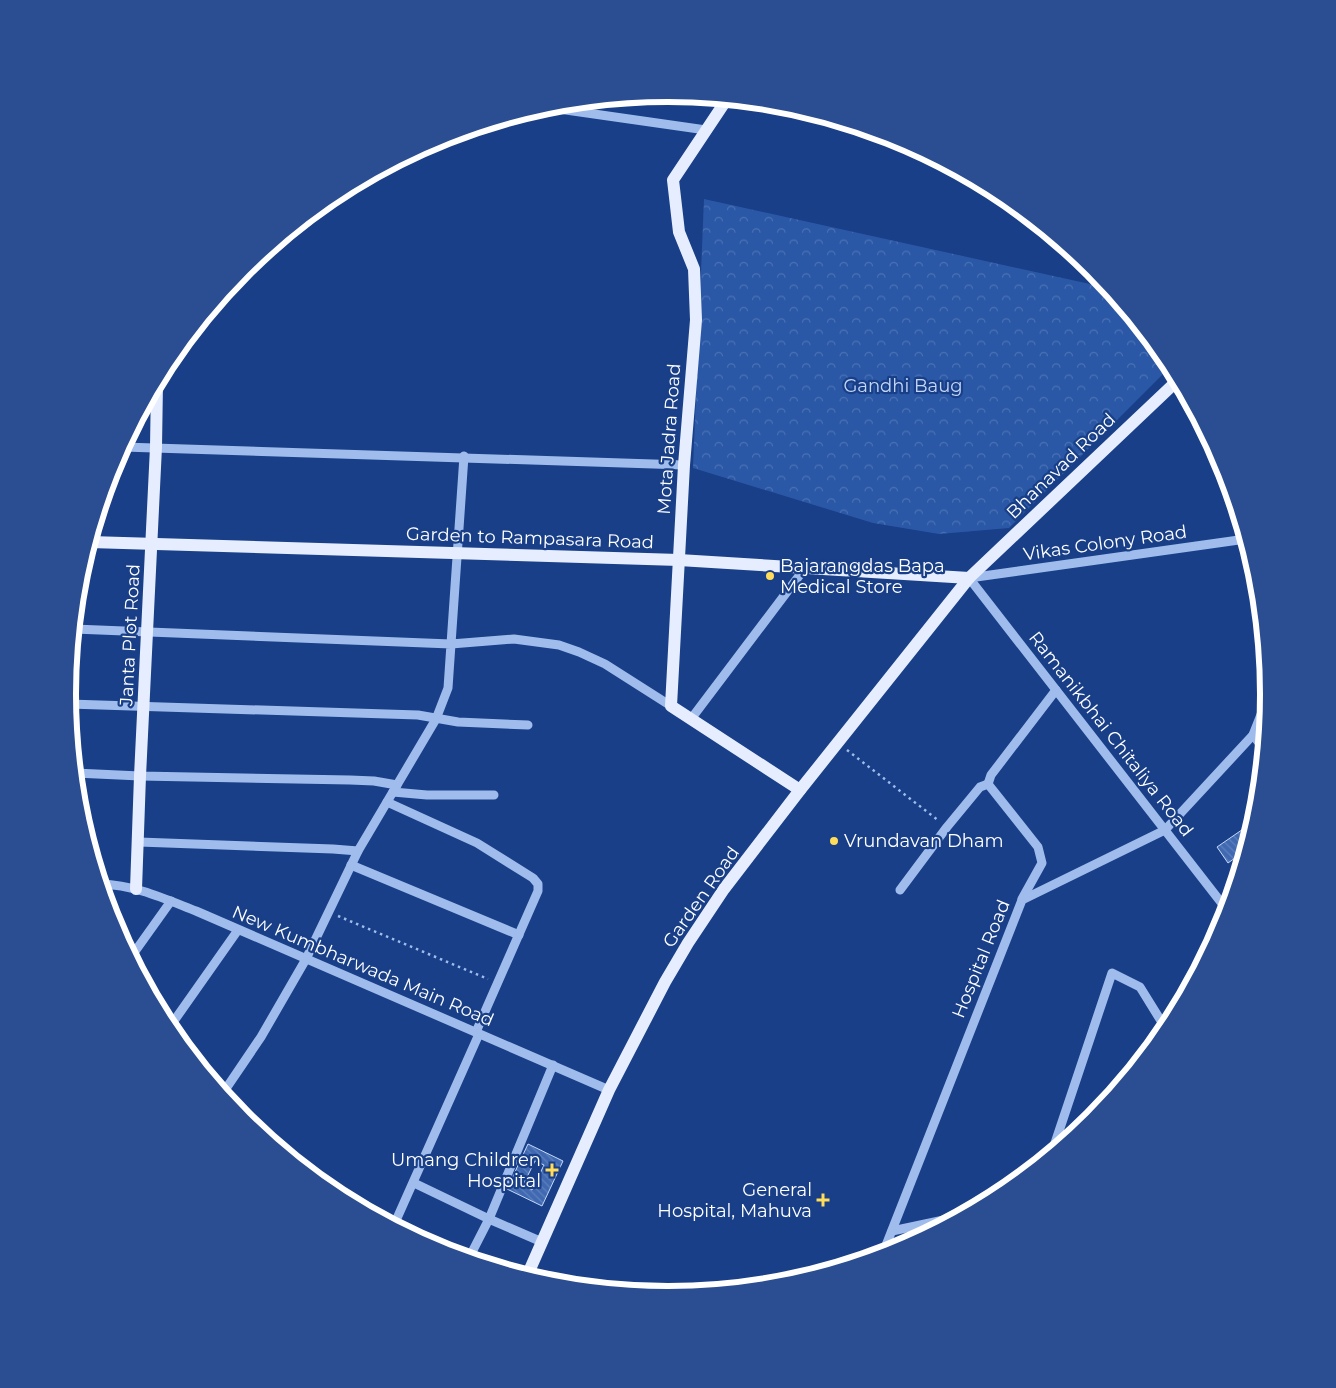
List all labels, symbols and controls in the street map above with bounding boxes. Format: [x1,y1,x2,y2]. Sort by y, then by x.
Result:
street label: Mota Jadra Road [653,363,685,515]
park label: Gandhi Baug [843,375,963,397]
street label: Bhanavad Road [1002,408,1120,524]
street label: Vikas Colony Road [1022,521,1188,565]
street label: Garden to Rampasara Road [406,523,654,553]
place label: Bajarangdas Bapa Medical Store [780,555,945,598]
street label: Janta Plot Road [115,563,145,708]
marker: Bajarangdas Bapa Medical Store [764,570,776,582]
street label: Ramanikbhai Chitaliya Road [1024,627,1198,841]
place label: Vrundavan Dham [844,830,1004,852]
marker: Vrundavan Dham [828,835,840,847]
street label: Garden Road [658,842,744,952]
street label: Hospital Road [947,897,1015,1021]
street label: New Kumbharwada Main Road [229,901,497,1031]
place label: Umang Children Hospital [391,1149,541,1192]
marker: Umang Children Hospital [545,1163,559,1177]
place label: General Hospital, Mahuva [657,1179,812,1222]
marker: General Hospital, Mahuva [816,1193,830,1207]

